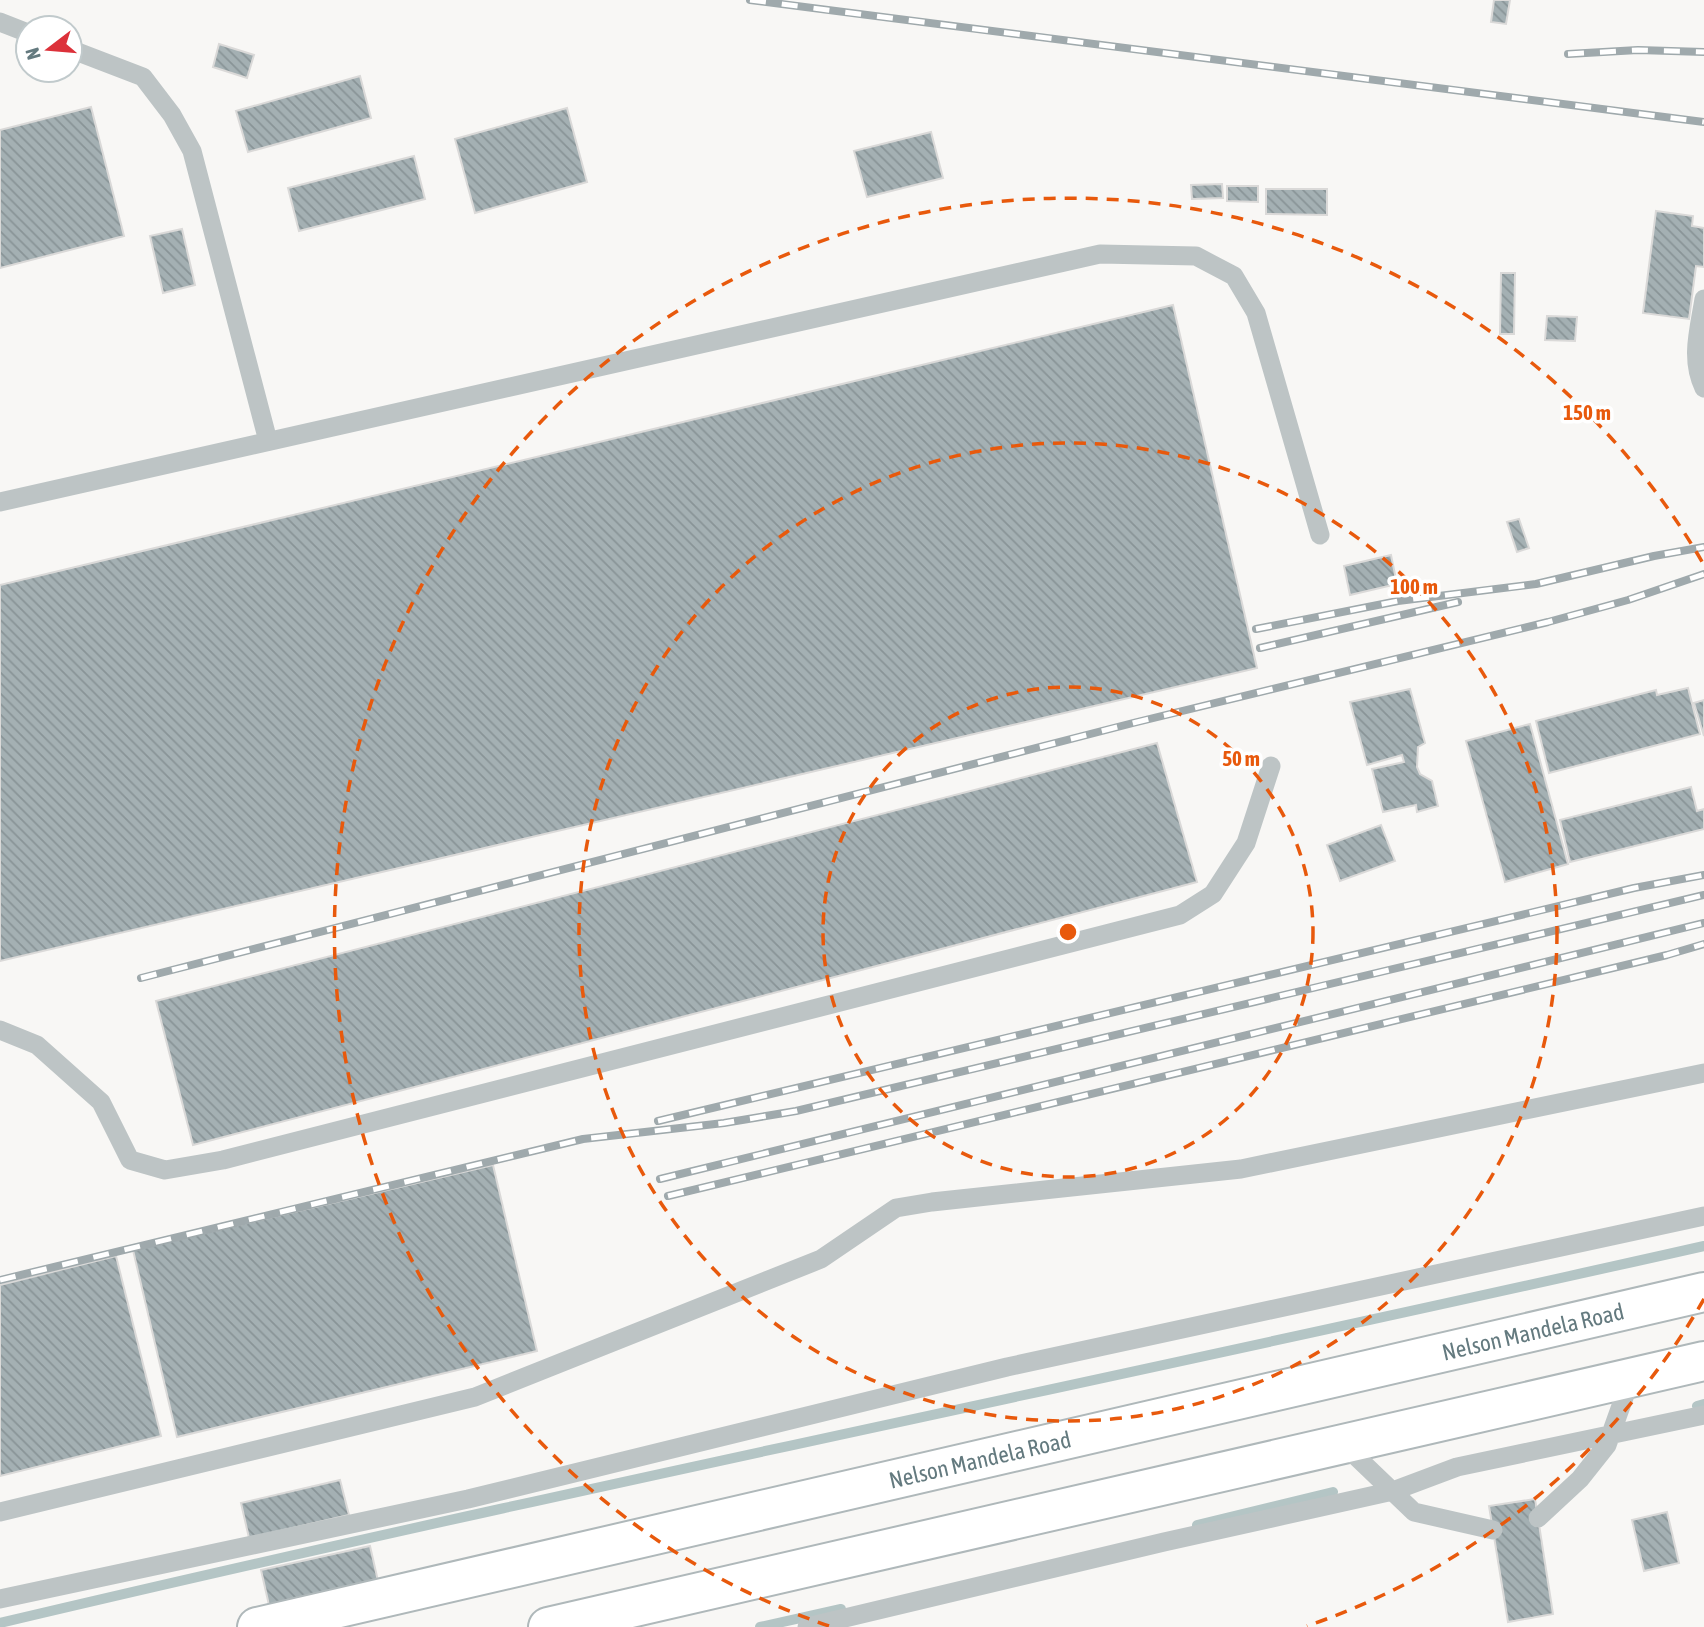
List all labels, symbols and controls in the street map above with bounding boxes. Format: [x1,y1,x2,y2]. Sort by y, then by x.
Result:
north arrow [14,14,84,84]
text: N [21,45,45,62]
text: 150 m [1563,400,1611,424]
text: 100 m [1390,574,1438,598]
text: 50 m [1222,746,1260,770]
centre of rings [1056,920,1080,944]
street label: Nelson Mandela Road [1440,1298,1626,1366]
street label: Nelson Mandela Road [887,1426,1073,1494]

